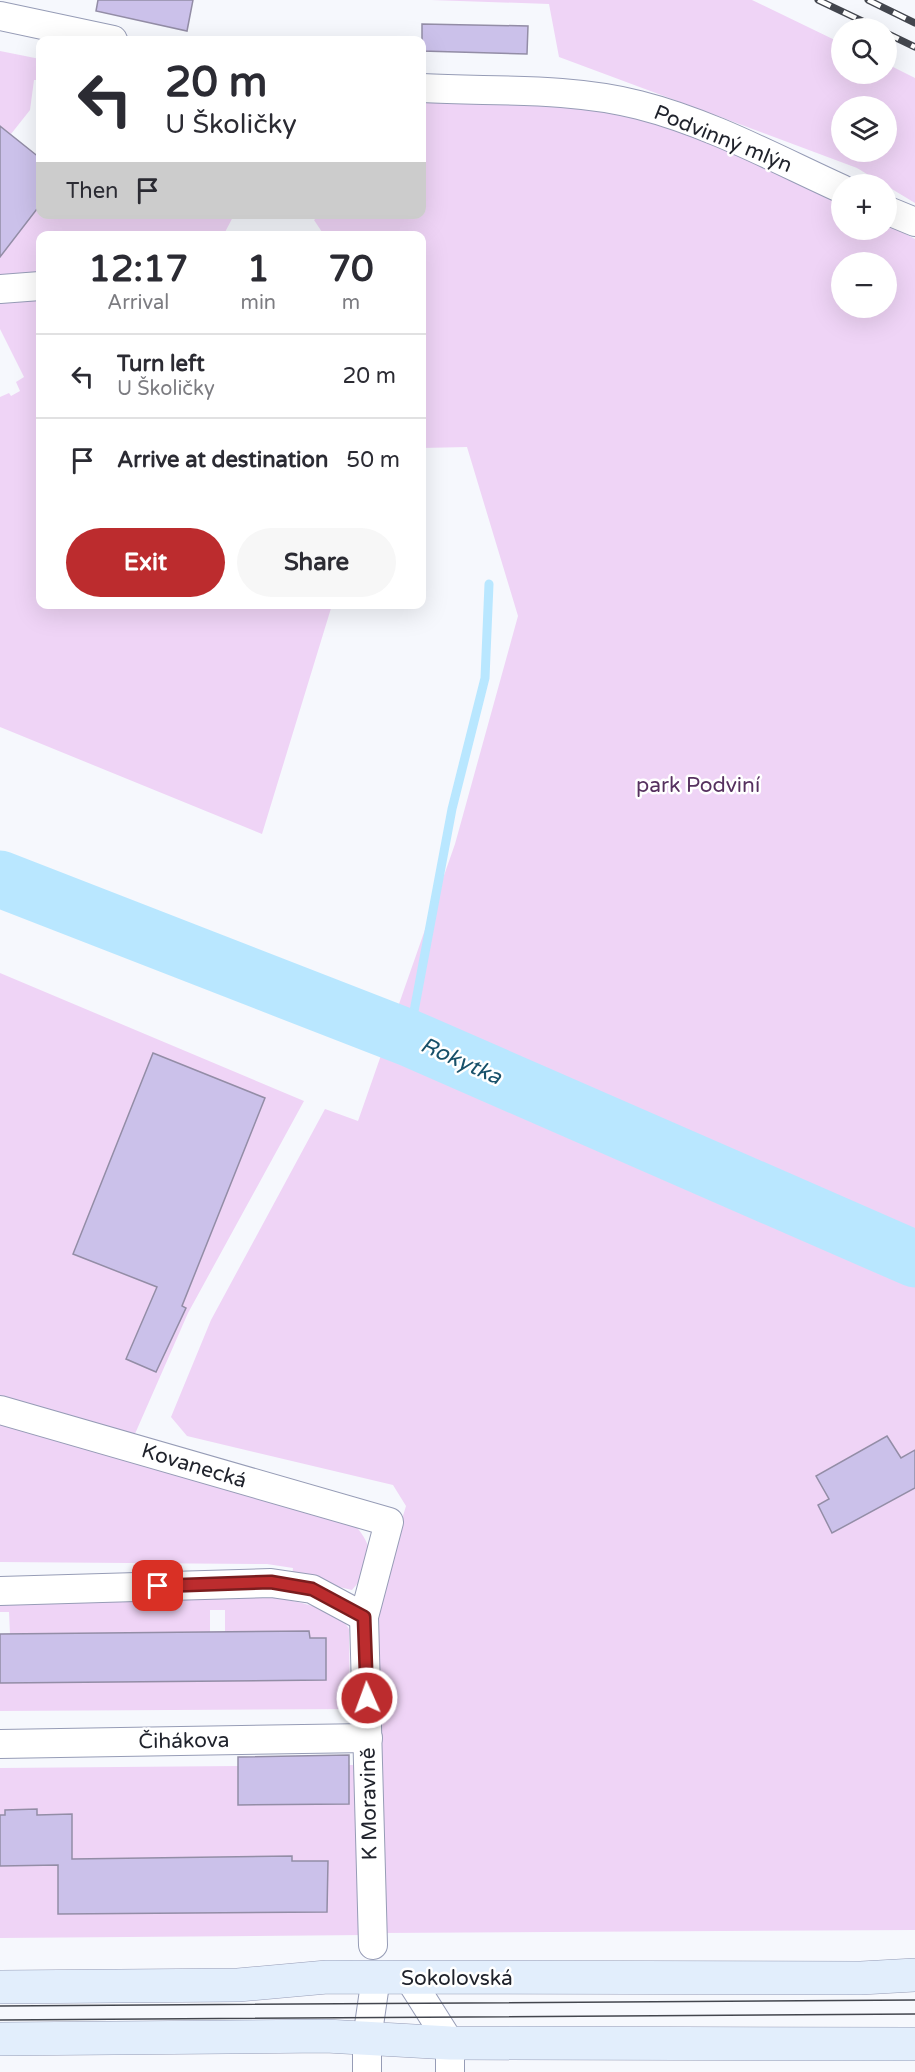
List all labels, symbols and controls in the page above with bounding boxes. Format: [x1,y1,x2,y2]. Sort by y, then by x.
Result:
map controls [831,18,897,318]
button: search [831,18,897,84]
text: 20 m [165,57,267,108]
icon: left [66,60,144,138]
button: layers [831,96,897,162]
street label: Podvinný mlýn [650,100,796,178]
text: U Školičky [165,108,297,141]
icon: arrive [131,174,164,207]
button: + [831,174,897,240]
text: Then [66,178,119,204]
text: 12:17 [88,248,188,291]
text: 1 [247,248,270,291]
text: 70 [328,248,374,291]
button: − [831,252,897,318]
text: Arrival [107,291,169,315]
text: min [241,291,276,315]
text: m [342,291,360,315]
text: Turn left [117,351,205,377]
icon: left [66,360,99,393]
text: 20 m [342,363,396,389]
text: U Školičky [117,377,215,401]
icon: arrive [66,444,99,477]
text: Arrive at destination [117,447,328,473]
text: 50 m [346,447,400,473]
button: Exit [66,528,225,597]
button: Share [237,528,396,597]
park label: park Podviní [636,773,760,798]
water label: Rokytka [416,1032,506,1091]
street label: Kovanecká [139,1438,249,1494]
pin [132,1560,183,1611]
icon: arrive [141,1569,174,1602]
position arrow [335,1666,399,1730]
street label: Čihákova [138,1728,230,1754]
street label: K Moravině [356,1747,382,1861]
street label: Sokolovská [401,1966,513,1991]

